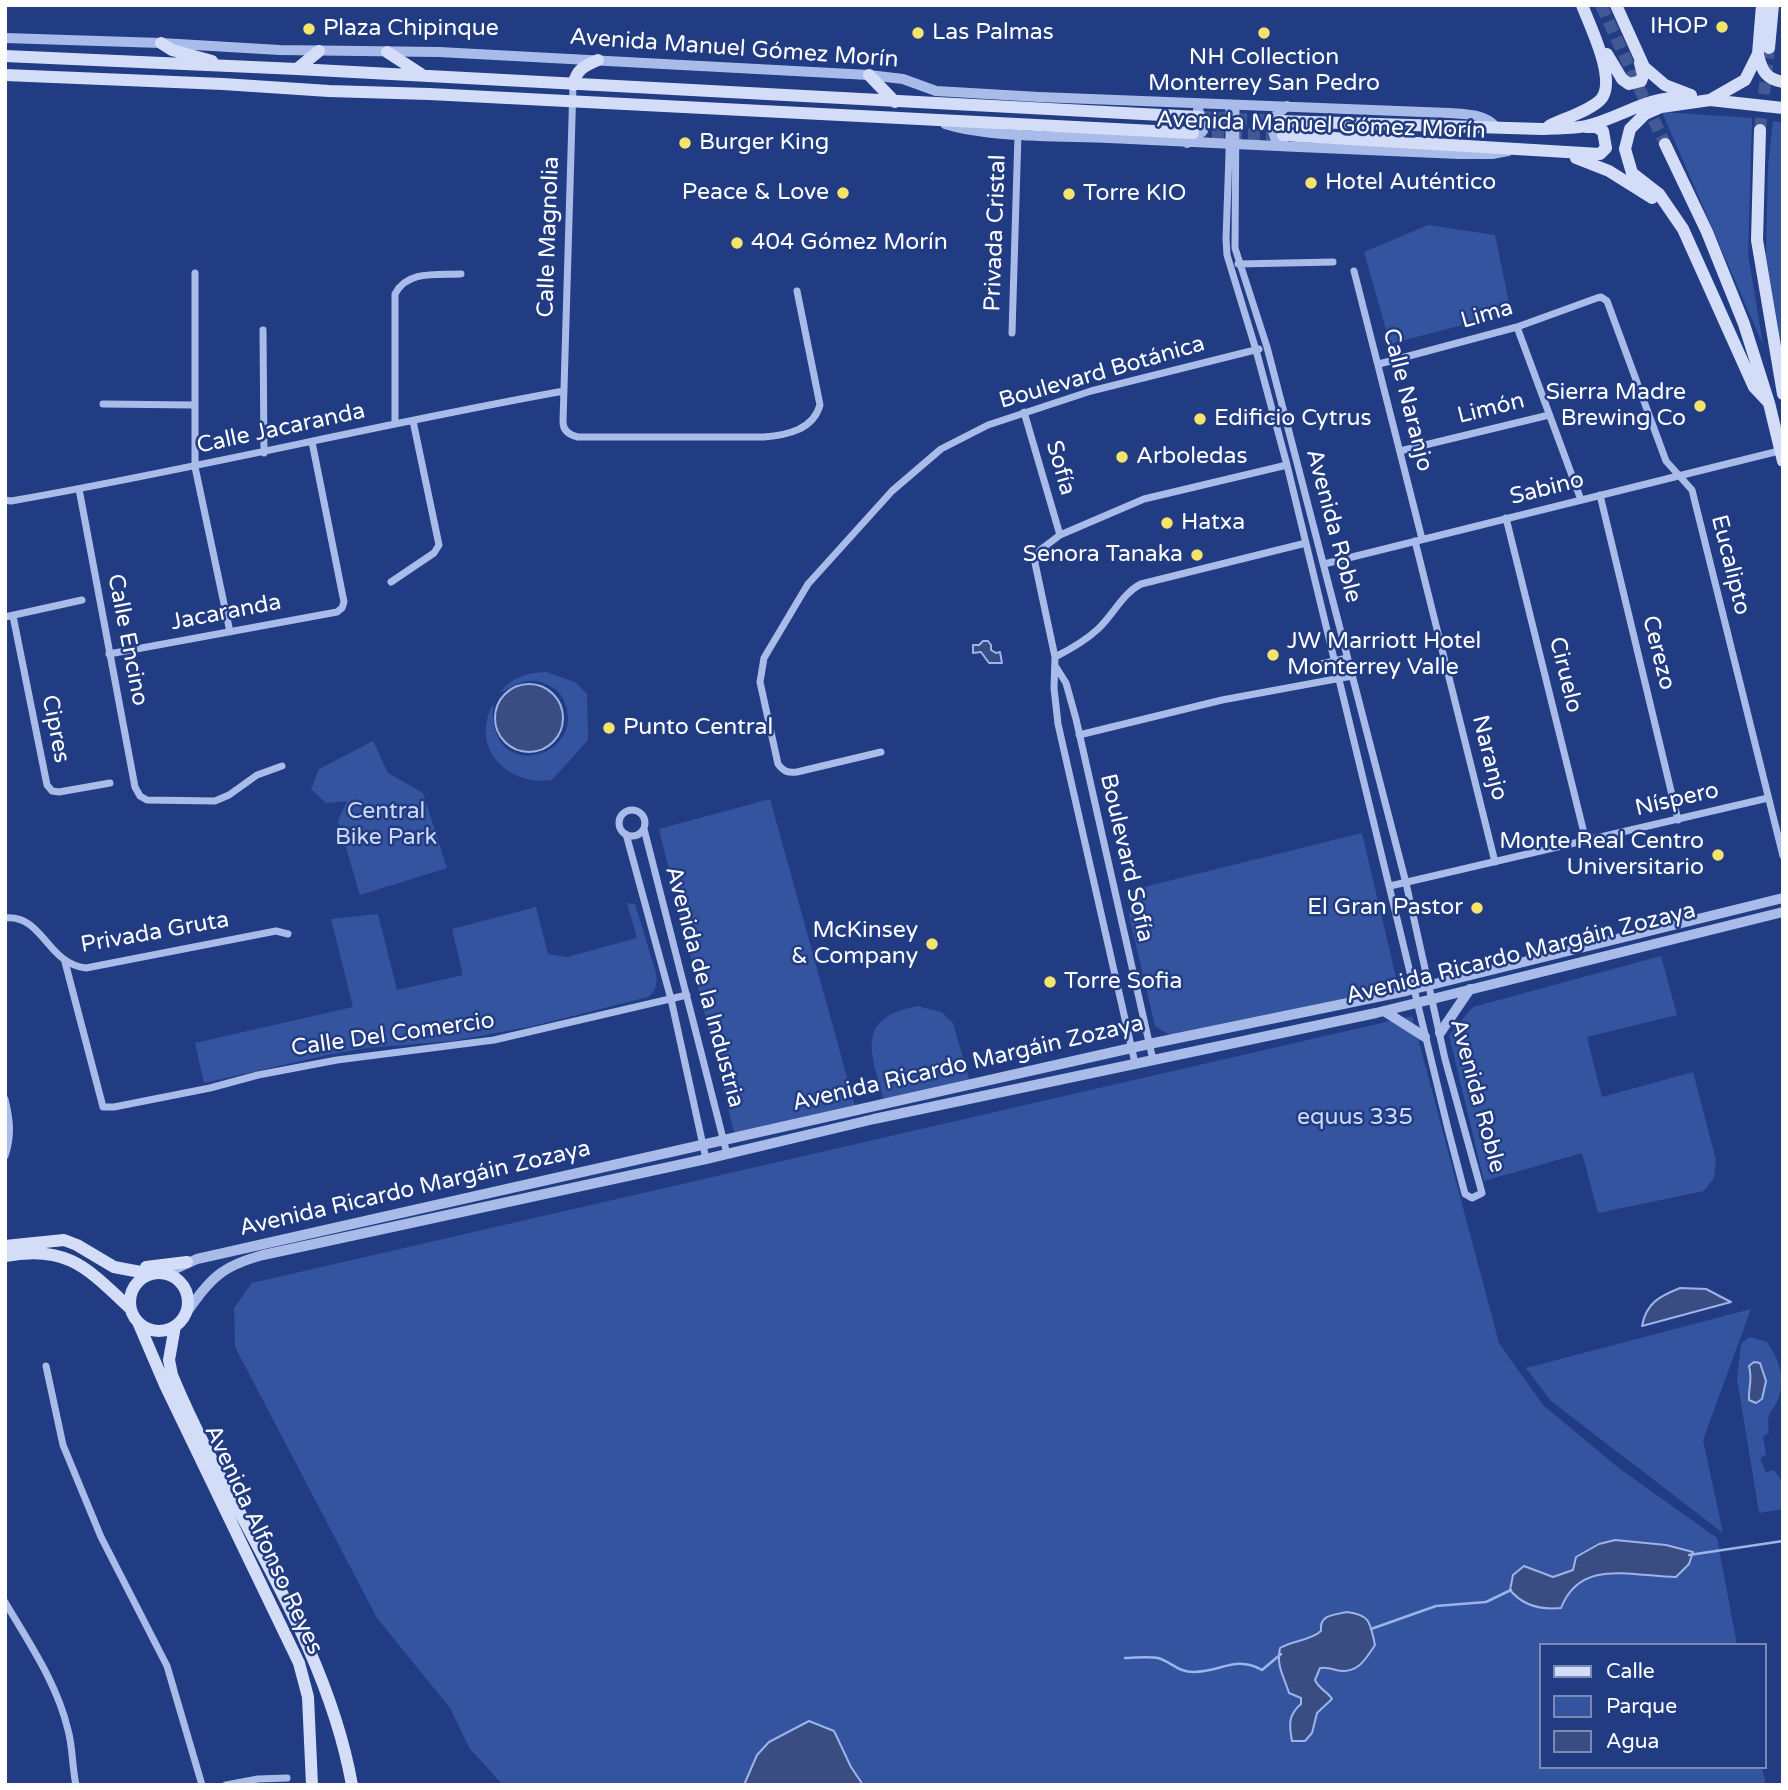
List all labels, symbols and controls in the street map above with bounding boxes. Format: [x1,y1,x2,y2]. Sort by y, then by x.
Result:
place label: IHOP [1650,13,1708,41]
place label: Plaza Chipinque [323,15,499,43]
place label: Las Palmas [932,19,1054,47]
marker: IHOP [1714,19,1730,35]
marker: Plaza Chipinque [301,21,317,37]
street label: Avenida Manuel Gómez Morín [569,24,899,74]
marker: Las Palmas [910,25,926,41]
marker: NH Collection Monterrey San Pedro [1256,25,1272,41]
place label: NH Collection Monterrey San Pedro [1148,44,1380,98]
street label: Avenida Manuel Gómez Morín [1156,106,1486,146]
place label: Burger King [699,129,829,157]
marker: Burger King [677,135,693,151]
street label: Privada Cristal [979,154,1013,312]
street label: Calle Magnolia [532,156,566,318]
place label: Hotel Auténtico [1325,169,1496,197]
marker: Hotel Auténtico [1303,175,1319,191]
place label: Peace & Love [682,179,829,207]
place label: Torre KIO [1083,180,1186,208]
marker: Peace & Love [835,185,851,201]
marker: Torre KIO [1061,186,1077,202]
place label: 404 Gómez Morín [751,229,948,257]
marker: 404 Gómez Morín [729,235,745,251]
street label: Lima [1458,294,1516,336]
street label: Calle Naranjo [1376,326,1438,474]
street label: Boulevard Botánica [996,330,1208,416]
place label: Sierra Madre Brewing Co [1546,379,1686,433]
street label: Limón [1455,387,1527,431]
street label: Calle Jacaranda [194,398,368,460]
marker: Sierra Madre Brewing Co [1692,398,1708,414]
place label: Edificio Cytrus [1214,405,1372,433]
marker: Edificio Cytrus [1192,411,1208,427]
street label: Sofía [1039,438,1081,498]
place label: Arboledas [1136,443,1248,471]
street label: Avenida Roble [1299,446,1367,606]
marker: Arboledas [1114,449,1130,465]
street label: Sabino [1507,466,1587,512]
place label: Hatxa [1181,509,1245,537]
street label: Eucalipto [1704,512,1756,618]
marker: Hatxa [1159,515,1175,531]
place label: Senora Tanaka [1023,541,1183,569]
marker: Senora Tanaka [1189,547,1205,563]
street label: Calle Encino [101,572,153,708]
street label: Jacaranda [168,589,284,637]
street label: Cerezo [1635,613,1681,693]
place label: JW Marriott Hotel Monterrey Valle [1287,628,1481,682]
street label: Ciruelo [1542,634,1588,716]
marker: JW Marriott Hotel Monterrey Valle [1265,647,1281,663]
street label: Cipres [35,693,75,765]
street label: Naranjo [1465,712,1513,804]
place label: Punto Central [623,714,773,742]
marker: Punto Central [601,720,617,736]
street label: Boulevard Sofía [1093,771,1159,945]
street label: Níspero [1632,777,1722,823]
park label: Central Bike Park [335,798,437,852]
place label: Monte Real Centro Universitario [1499,828,1704,882]
marker: Monte Real Centro Universitario [1710,847,1726,863]
street label: Avenida de la Industria [658,863,750,1111]
place label: El Gran Pastor [1307,894,1463,922]
street label: Avenida Ricardo Margáin Zozaya [1343,897,1699,1011]
marker: El Gran Pastor [1469,900,1485,916]
street label: Privada Gruta [79,906,231,960]
place label: McKinsey & Company [791,917,918,971]
marker: McKinsey & Company [924,936,940,952]
place label: Torre Sofia [1064,968,1182,996]
marker: Torre Sofia [1042,974,1058,990]
street label: Calle Del Comercio [290,1007,496,1063]
street label: Avenida Ricardo Margáin Zozaya [790,1010,1146,1118]
street label: Avenida Roble [1443,1016,1511,1176]
park label: equus 335 [1297,1104,1413,1132]
street label: Avenida Ricardo Margáin Zozaya [237,1135,593,1243]
street label: Avenida Alfonso Reyes [198,1421,328,1659]
legend [1540,1643,1767,1769]
text: Calle [1606,1659,1655,1684]
text: Parque [1606,1694,1677,1719]
text: Agua [1606,1729,1659,1754]

